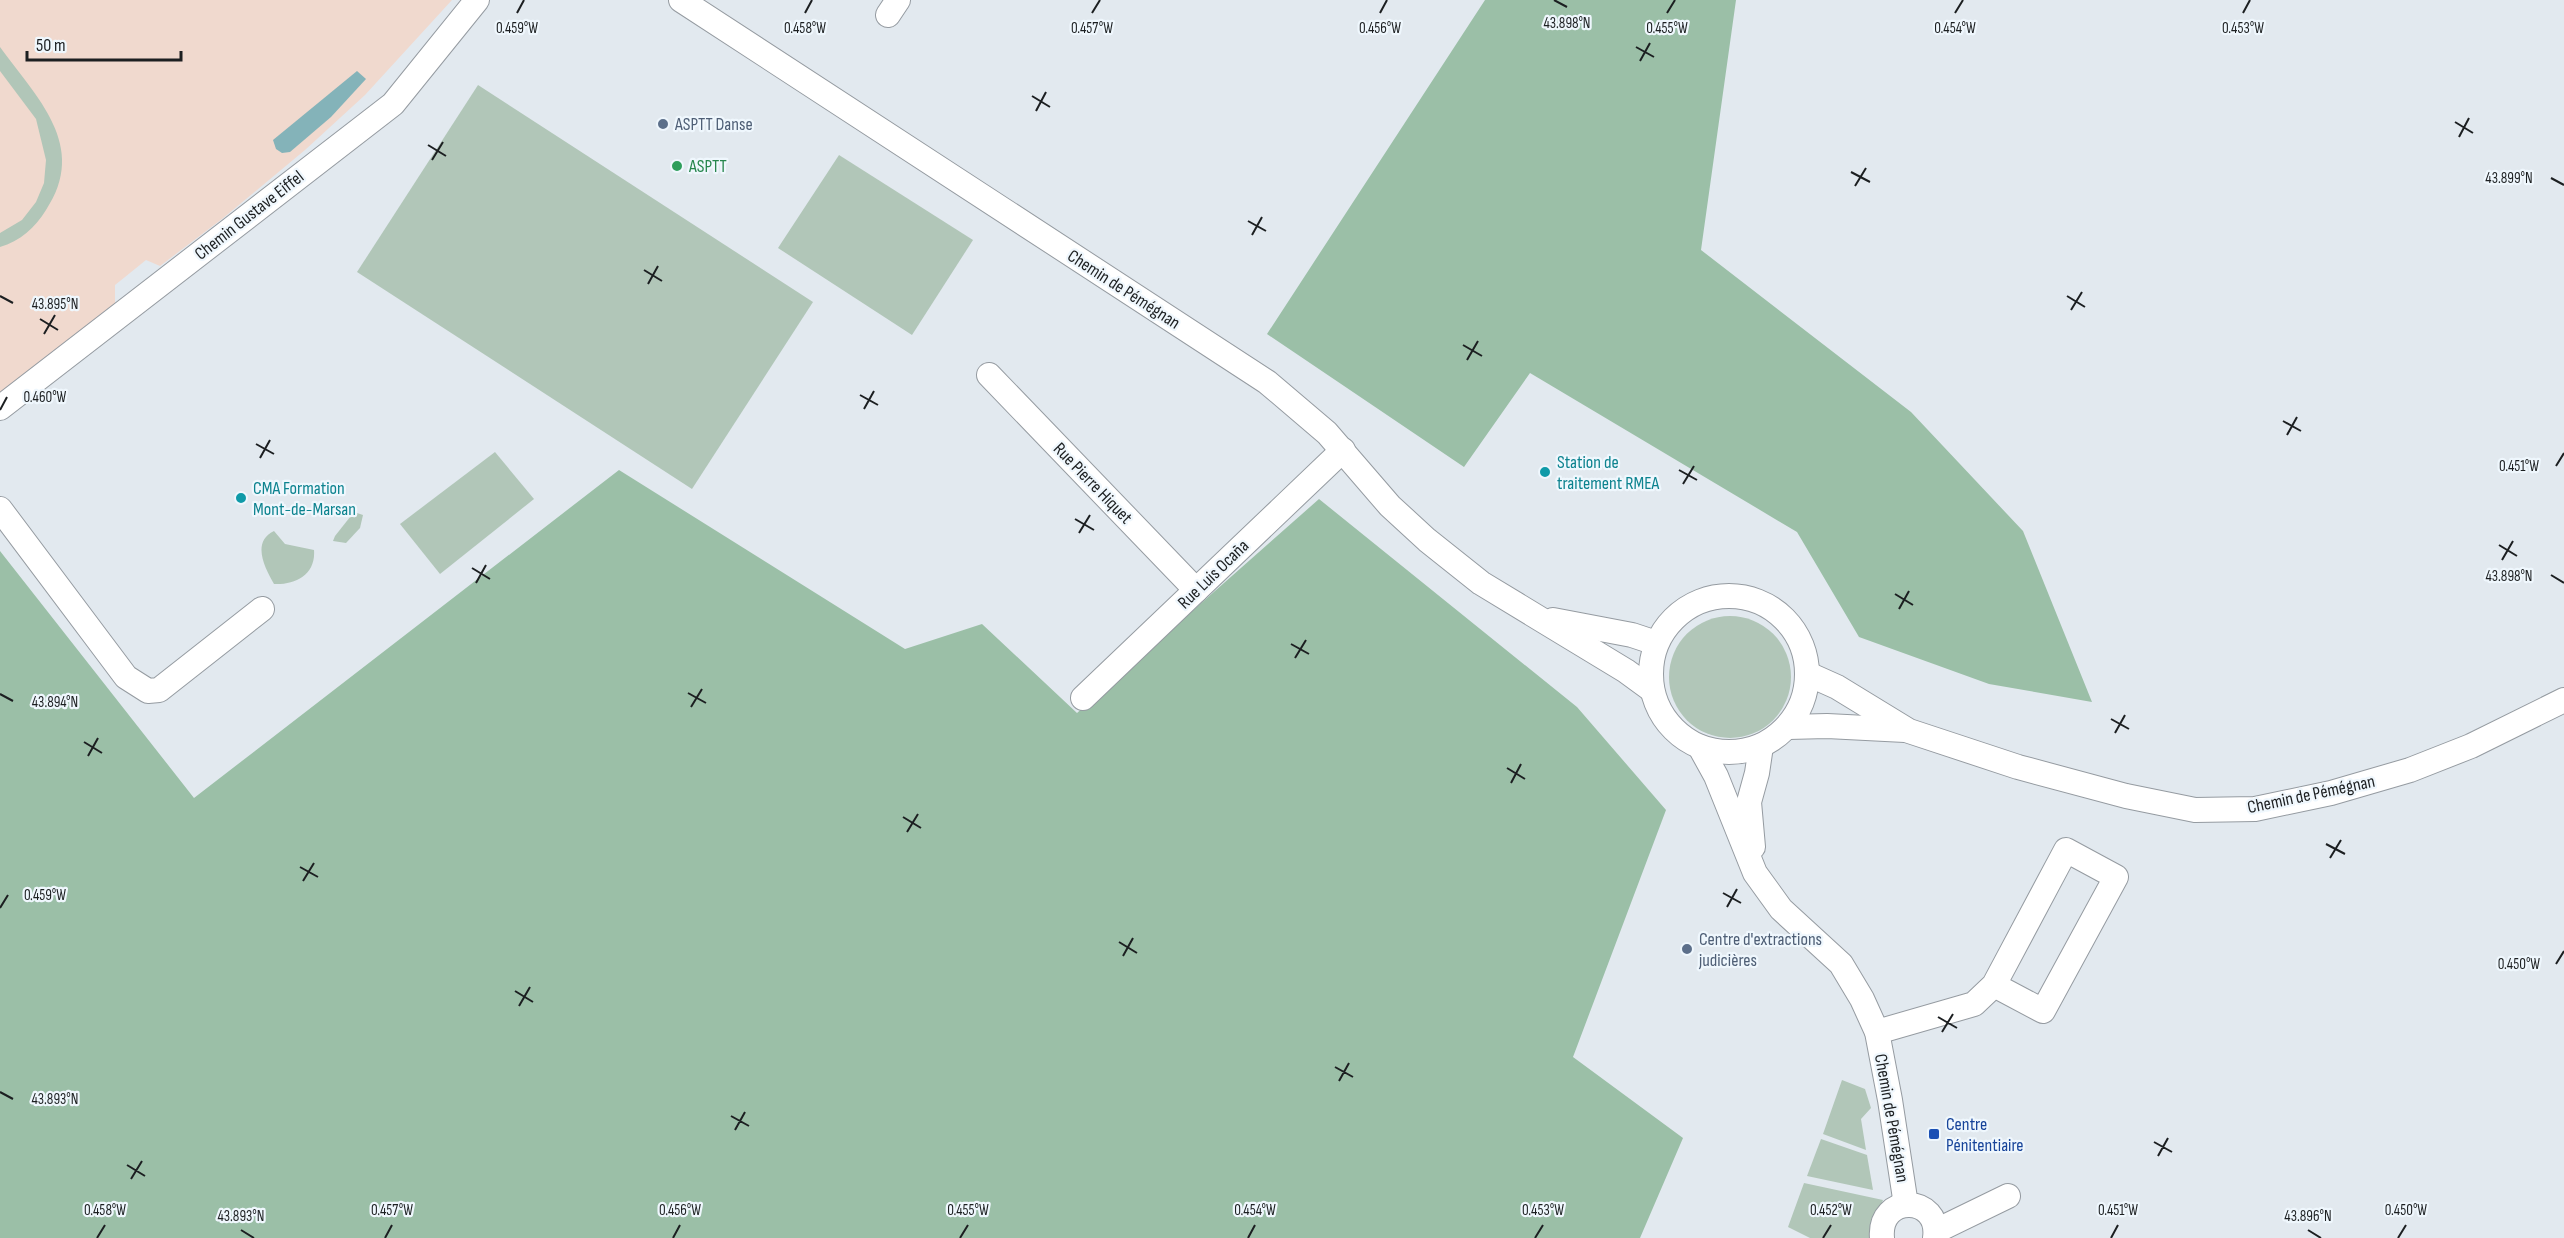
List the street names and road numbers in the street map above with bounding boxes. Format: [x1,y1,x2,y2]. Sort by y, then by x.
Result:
street label: Chemin Gustave Eiffel [191,166,308,264]
street label: Chemin de Pémégnan [1064,245,1184,334]
street label: Rue Pierre Hiquet [1049,438,1137,529]
street label: Rue Luis Ocaña [1174,535,1253,613]
street label: Chemin de Pémégnan [2245,771,2377,818]
street label: Chemin de Pémégnan [1870,1052,1913,1184]

